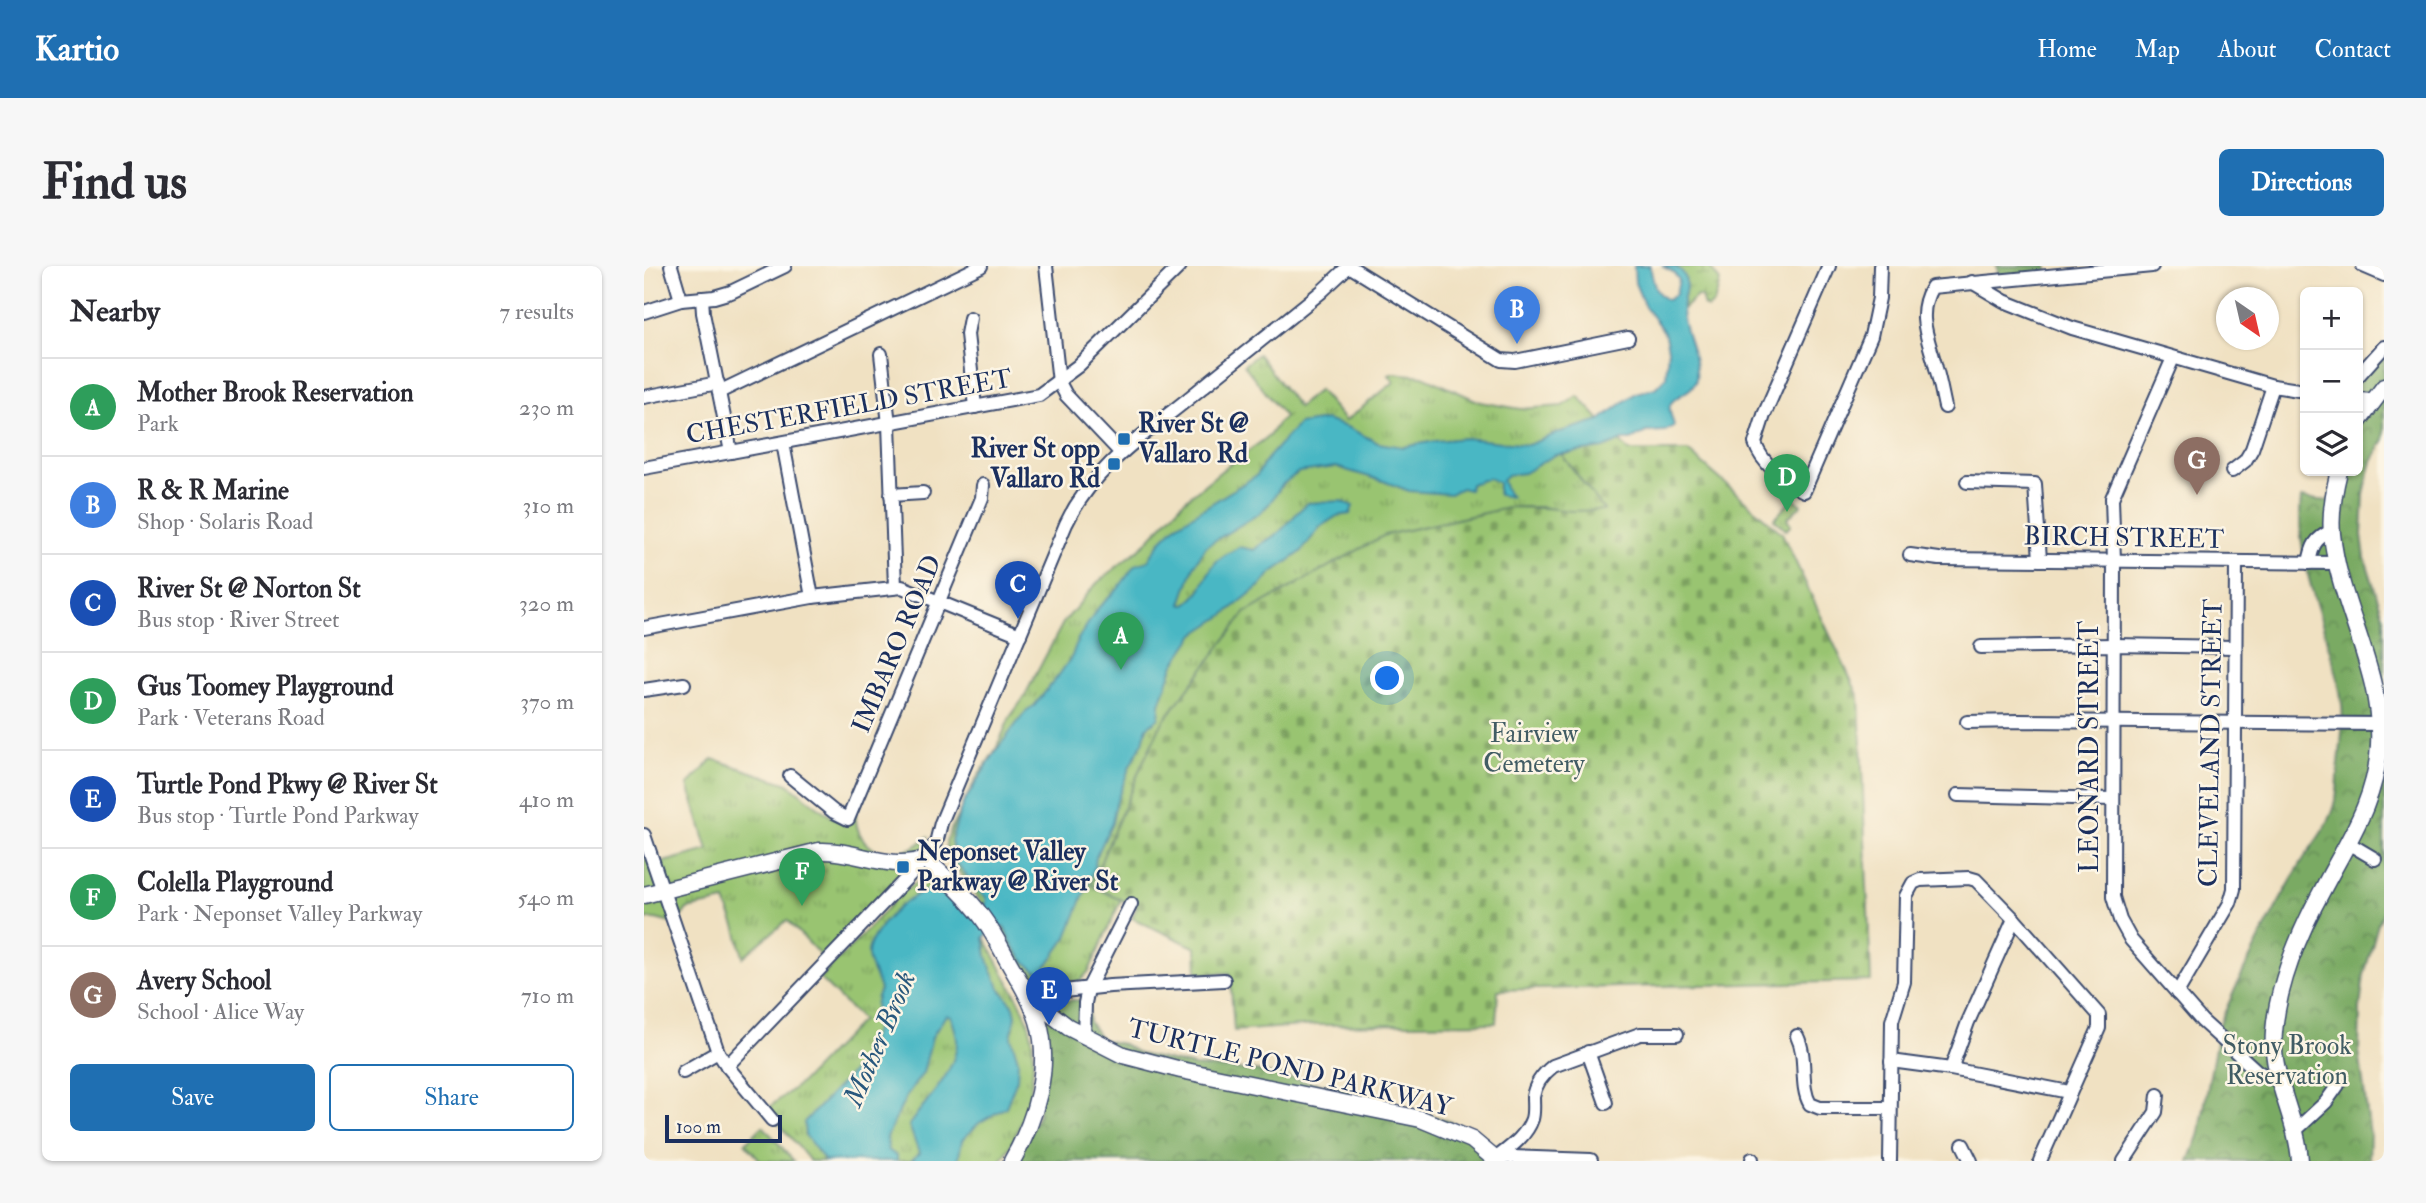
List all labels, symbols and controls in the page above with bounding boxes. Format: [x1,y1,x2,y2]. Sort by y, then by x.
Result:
text: Kartio [35,29,119,70]
text: Home [2037,34,2097,65]
text: Map [2135,34,2180,65]
text: About [2218,34,2277,65]
text: Contact [2315,34,2391,65]
button: Directions [2219,149,2384,216]
text: Find us [42,152,187,213]
pin: B [1494,286,1540,344]
north arrow [2216,287,2279,350]
map controls [2300,287,2363,476]
button: + [2300,287,2363,350]
text: Nearby [70,293,160,330]
text: 7 results [500,297,574,326]
button: − [2300,350,2363,413]
street label: CHESTERFIELD STREET [684,363,1014,451]
text: Mother Brook Reservation [137,377,414,409]
text: A [86,393,100,422]
text: 230 m [519,393,574,422]
place label: River St @ Vallaro Rd [1137,408,1249,470]
text: Park [137,409,179,438]
button: layers [2300,413,2363,476]
marker: River St @ Vallaro Rd [1116,431,1132,447]
place label: River St opp Vallaro Rd [970,433,1100,495]
pin: G [2174,437,2220,495]
pin: D [1764,454,1810,512]
marker: River St opp Vallaro Rd [1106,456,1122,472]
text: R & R Marine [137,475,289,507]
text: B [85,491,101,520]
text: 310 m [523,491,574,520]
text: Shop · Solaris Road [137,507,313,536]
street label: BIRCH STREET [2023,520,2225,556]
street label: IMBARO ROAD [845,550,949,738]
pin: C [995,561,1041,619]
text: River St @ Norton St [137,573,361,605]
text: C [85,589,101,618]
text: 320 m [519,589,574,618]
street label: CLEVELAND STREET [2192,599,2230,887]
text: Bus stop · River Street [137,605,340,634]
pin: A [1098,612,1144,670]
street label: LEONARD STREET [2074,621,2106,873]
your location [1370,661,1404,695]
text: Gus Toomey Playground [137,671,393,703]
text: D [84,687,102,716]
text: 370 m [520,687,574,716]
text: Park · Veterans Road [137,703,325,732]
park label: Fairview Cemetery [1483,718,1585,780]
text: Turtle Pond Pkwy @ River St [137,769,438,801]
text: E [85,785,101,814]
text: 410 m [519,785,574,814]
text: Bus stop · Turtle Pond Parkway [137,801,419,830]
place label: Neponset Valley Parkway @ River St [916,836,1119,899]
pin: F [779,848,825,906]
marker: Neponset Valley Parkway @ River St [895,859,911,875]
text: Colella Playground [137,867,333,899]
text: F [86,883,100,912]
text: 540 m [518,883,574,912]
text: Park · Neponset Valley Parkway [137,899,422,928]
text: Avery School [137,965,271,997]
water label: Mother Brook [835,966,924,1114]
pin: E [1026,967,1072,1025]
text: G [83,981,103,1010]
text: 710 m [521,981,574,1010]
text: School · Alice Way [137,997,304,1026]
street label: TURTLE POND PARKWAY [1124,1012,1457,1124]
park label: Stony Brook Reservation [2222,1030,2352,1092]
button: Save [70,1064,315,1131]
button: Share [329,1064,574,1131]
scale bar [665,1112,782,1144]
text: 100 m [676,1115,721,1139]

